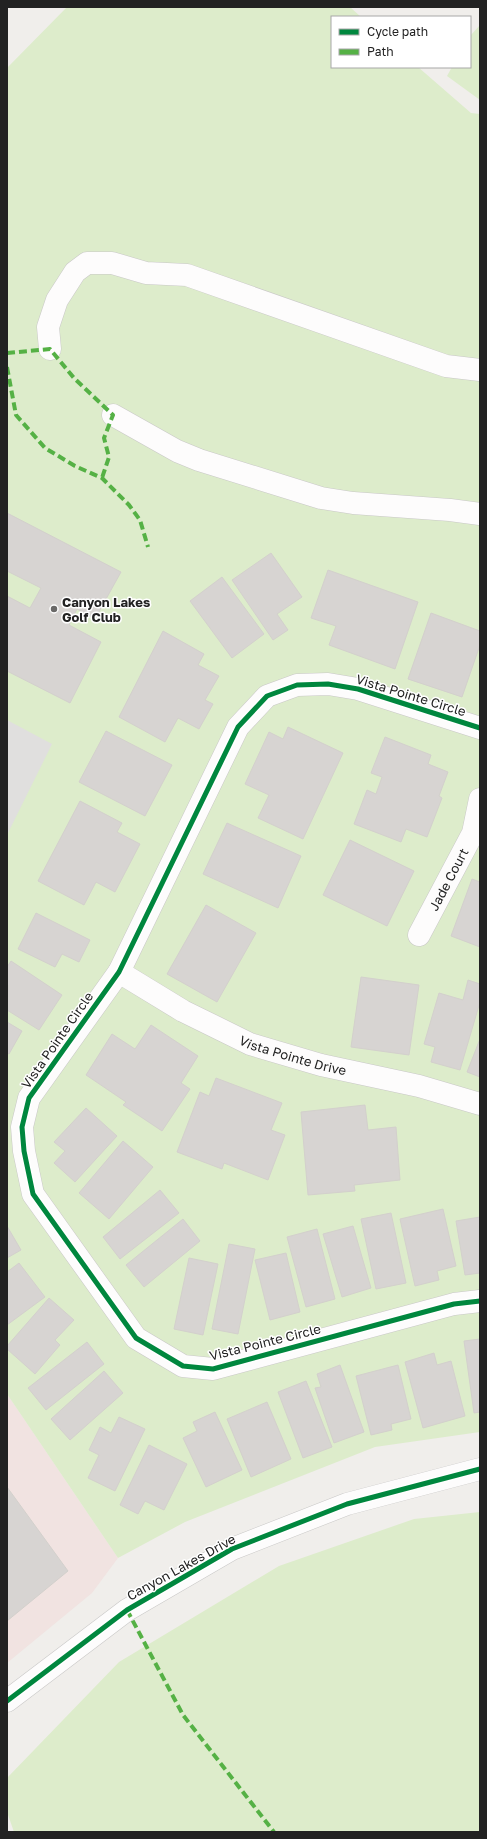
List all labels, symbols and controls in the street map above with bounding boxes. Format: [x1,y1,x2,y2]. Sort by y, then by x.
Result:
legend [331,16,471,68]
text: Cycle path [367,24,428,39]
text: Path [367,44,394,59]
place label: Canyon Lakes Golf Club [62,594,150,625]
marker: Canyon Lakes Golf Club [49,604,59,614]
street label: Vista Pointe Circle [354,671,468,719]
street label: Jade Court [425,845,472,913]
street label: Vista Pointe Circle [18,989,96,1091]
street label: Vista Pointe Drive [237,1032,348,1078]
street label: Vista Pointe Circle [208,1320,322,1364]
street label: Canyon Lakes Drive [124,1530,238,1604]

